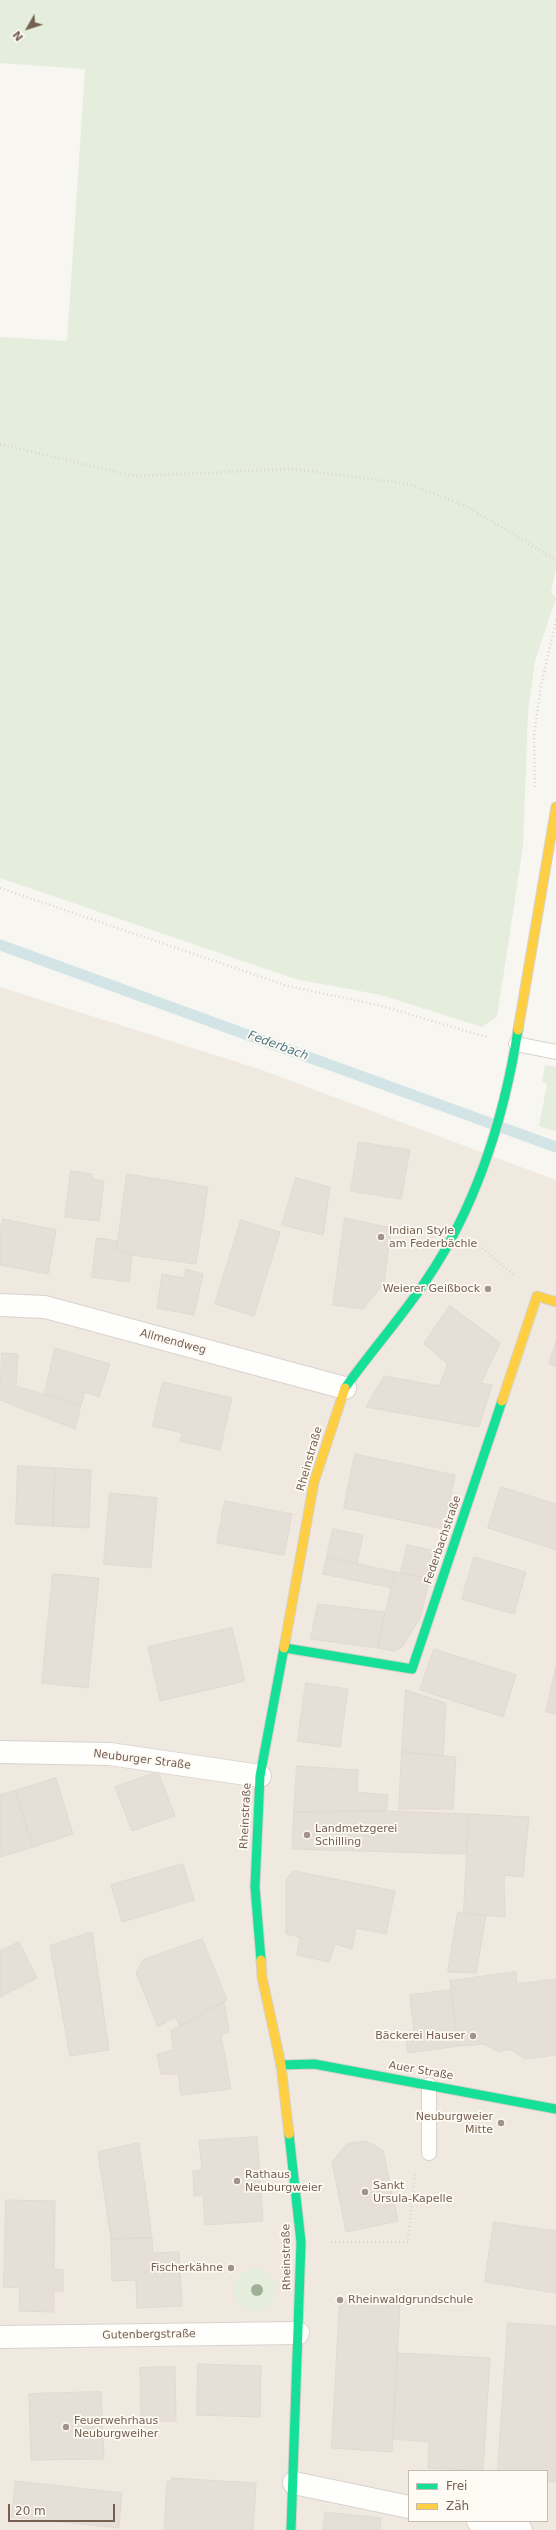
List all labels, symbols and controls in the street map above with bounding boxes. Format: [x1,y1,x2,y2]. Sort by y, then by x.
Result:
north arrow [8,8,48,48]
text: N [10,28,26,44]
water label: Federbach [246,1028,310,1064]
place label: Indian Style am Federbächle [389,1224,477,1250]
marker: Indian Style am Federbächle [376,1232,386,1242]
place label: Weierer Geißbock [383,1282,480,1296]
marker: Weierer Geißbock [483,1284,493,1294]
street label: Allmendweg [139,1327,207,1357]
street label: Rheinstraße [295,1425,325,1493]
street label: Federbachstraße [422,1494,464,1586]
street label: Neuburger Straße [92,1747,192,1773]
street label: Rheinstraße [238,1782,254,1850]
place label: Landmetzgerei Schilling [315,1822,397,1848]
marker: Landmetzgerei Schilling [302,1830,312,1840]
place label: Bäckerei Hauser [375,2029,465,2043]
marker: Bäckerei Hauser [468,2031,478,2041]
street label: Auer Straße [388,2059,454,2083]
place label: Neuburgweier Mitte [416,2110,493,2136]
marker: Neuburgweier Mitte [496,2118,506,2128]
place label: Rathaus Neuburgweier [245,2168,322,2194]
marker: Rathaus Neuburgweier [232,2176,242,2186]
place label: Sankt Ursula-Kapelle [373,2179,452,2205]
marker: Sankt Ursula-Kapelle [360,2187,370,2197]
street label: Rheinstraße [280,2224,294,2290]
place label: Fischerkähne [151,2261,223,2275]
marker: Fischerkähne [226,2263,236,2273]
place label: Rheinwaldgrundschule [348,2293,473,2307]
marker: Rheinwaldgrundschule [335,2295,345,2305]
street label: Gutenbergstraße [102,2328,196,2342]
place label: Feuerwehrhaus Neuburgweiher [74,2414,158,2440]
marker: Feuerwehrhaus Neuburgweiher [61,2422,71,2432]
legend [408,2470,548,2522]
text: Frei [446,2479,467,2493]
scale bar [10,2496,117,2522]
text: Zäh [446,2499,469,2513]
text: 20 m [15,2504,46,2518]

